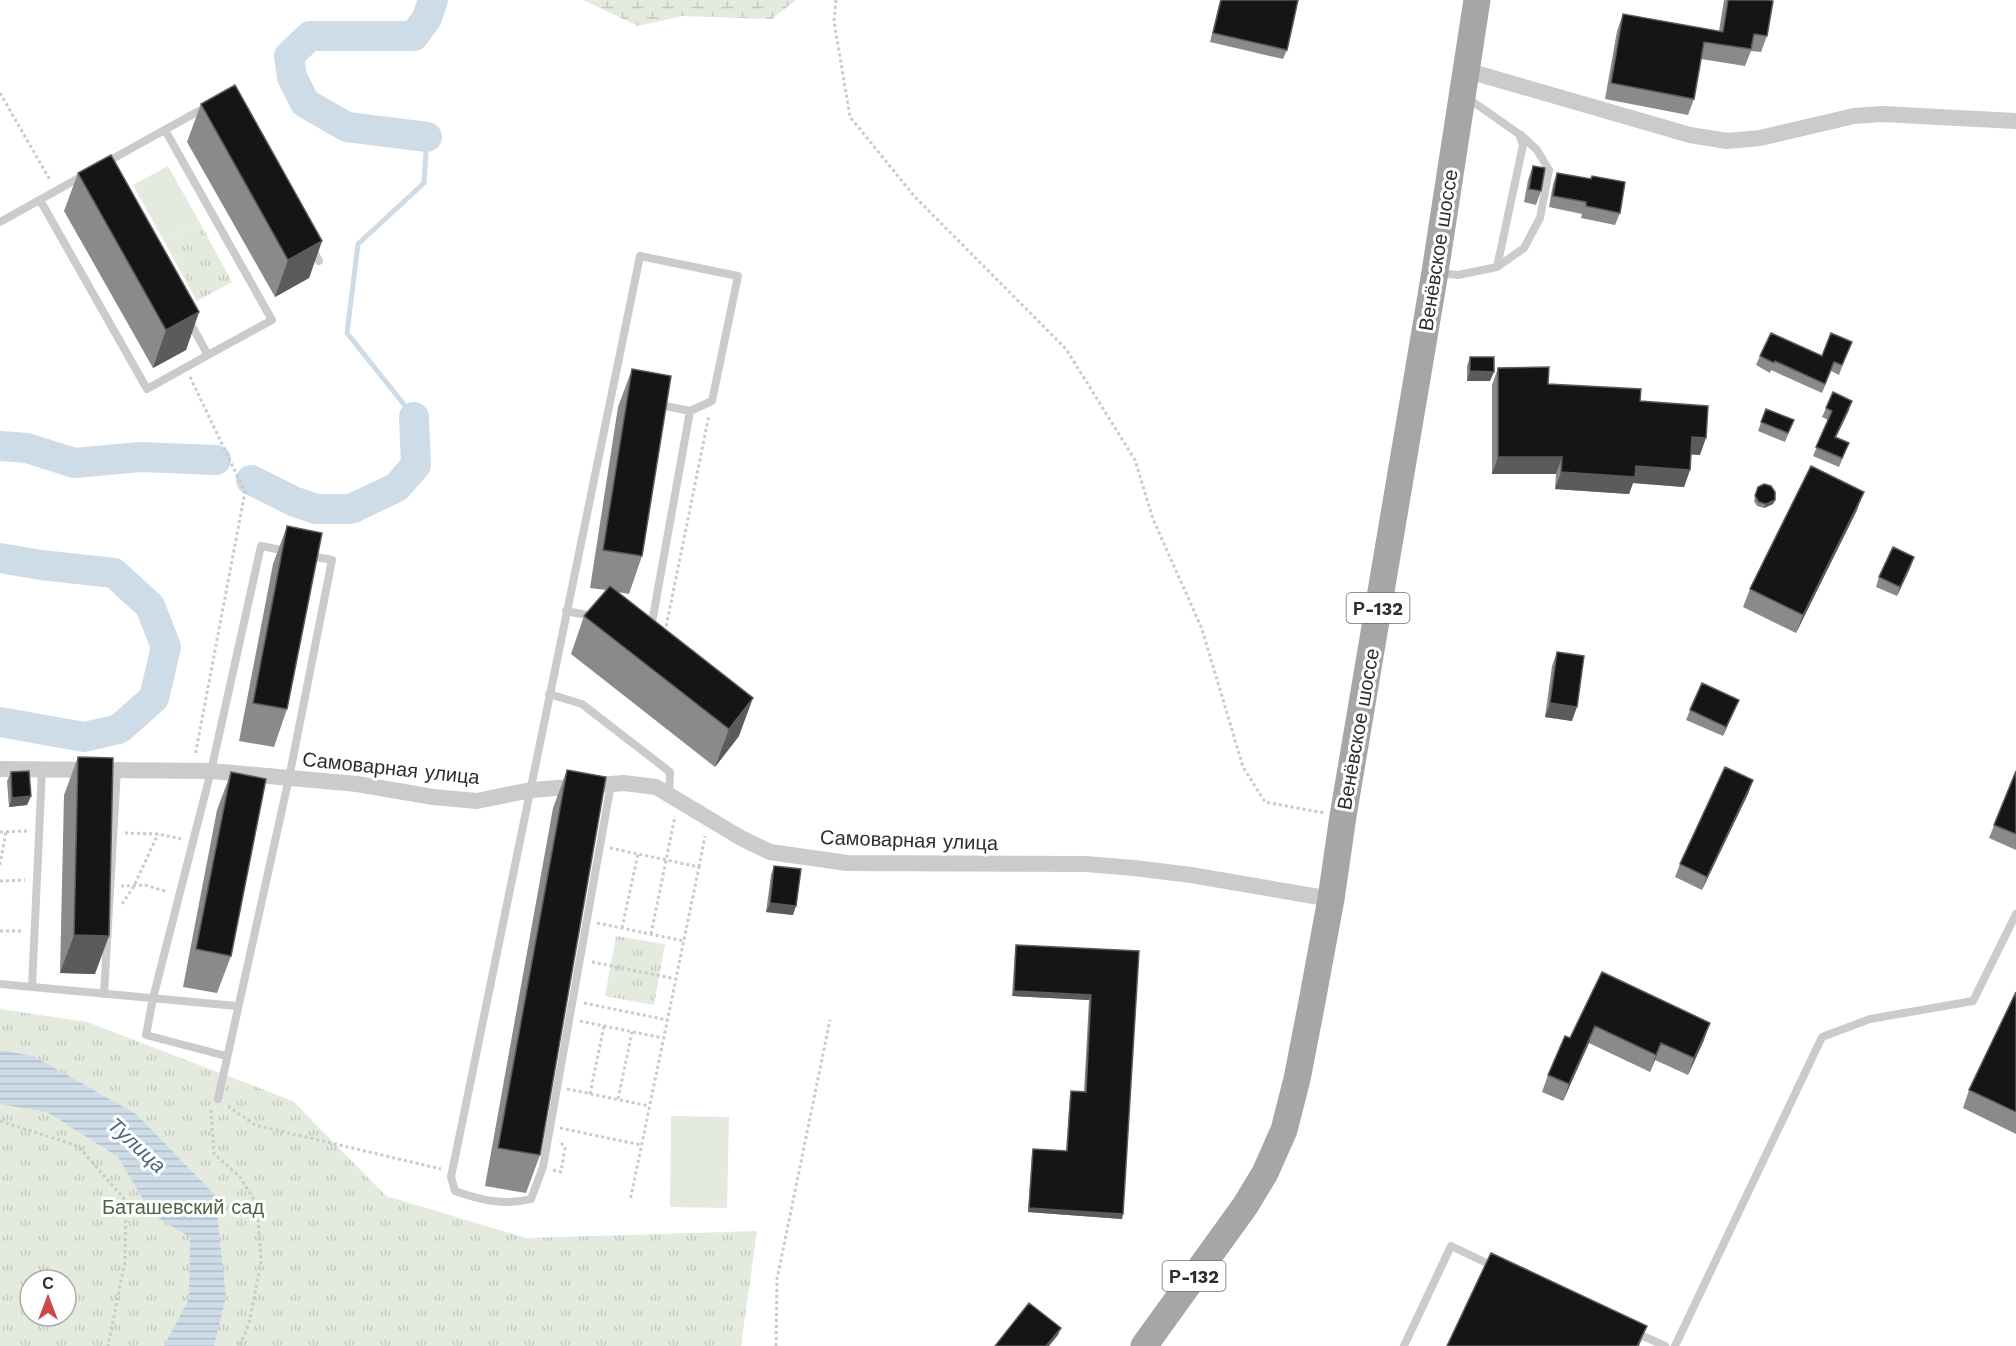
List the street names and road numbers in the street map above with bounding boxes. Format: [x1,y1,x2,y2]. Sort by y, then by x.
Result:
street label: Венёвское шоссе [1413,167,1463,333]
road number: Р-132 [1346,593,1410,623]
street label: Венёвское шоссе [1332,646,1384,812]
street label: Самоварная улица [301,747,482,789]
street label: Самоварная улица [820,825,999,855]
road number: Р-132 [1162,1261,1226,1291]

